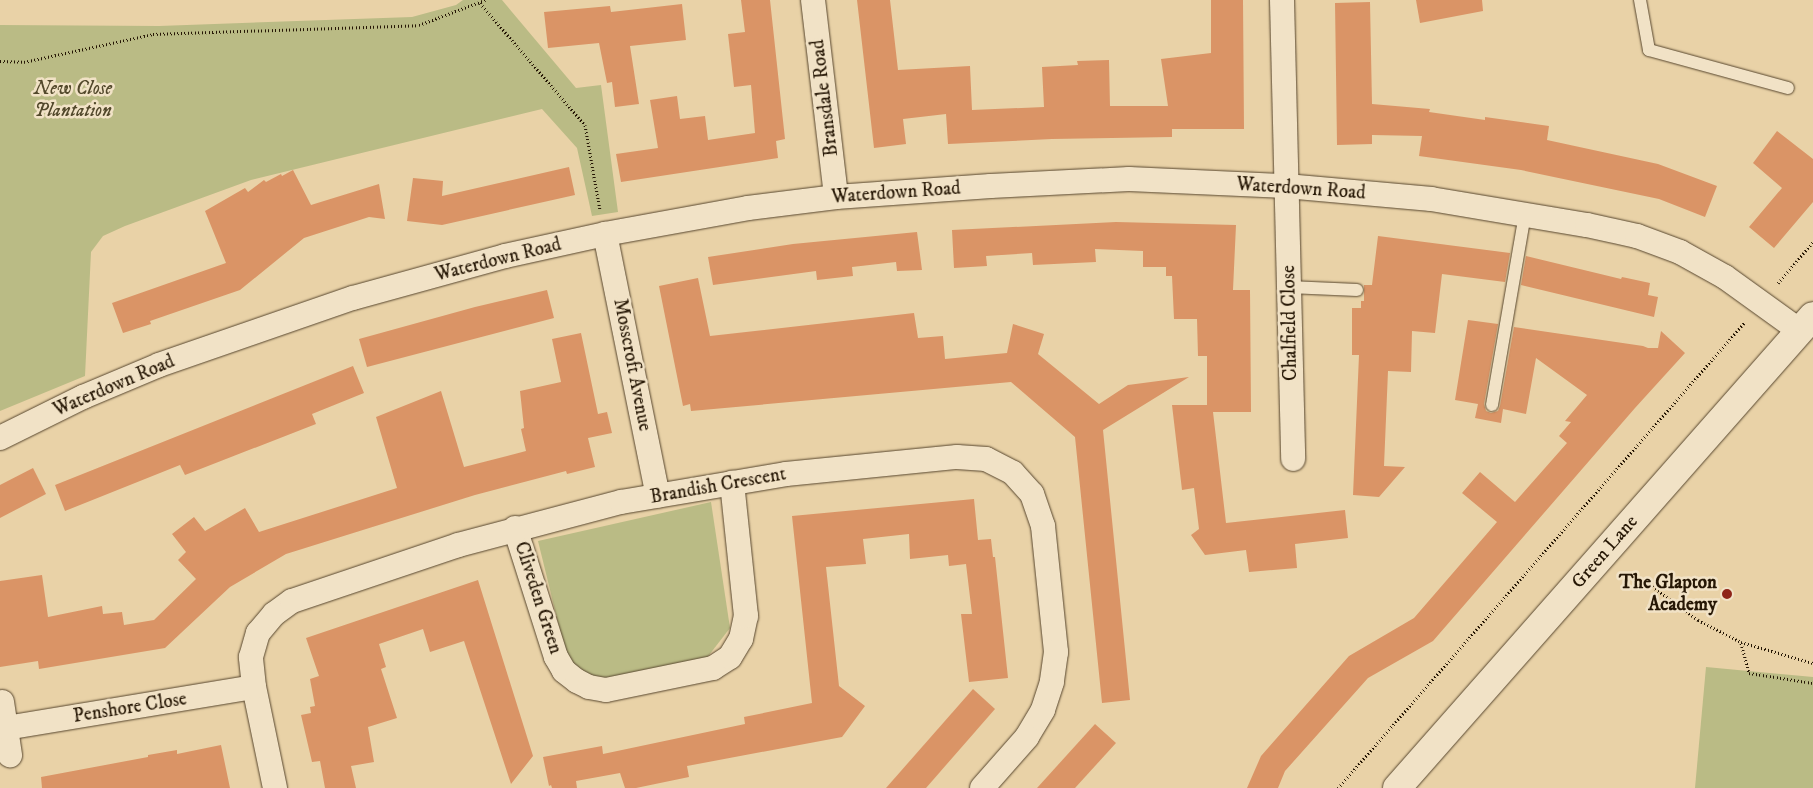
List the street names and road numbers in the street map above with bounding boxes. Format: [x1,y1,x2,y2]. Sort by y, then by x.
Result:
street label: Bransdale Road [807,38,843,158]
street label: Waterdown Road [1236,173,1366,205]
street label: Waterdown Road [831,177,961,209]
street label: Waterdown Road [432,233,564,287]
street label: Chalfield Close [1278,265,1302,381]
street label: Mosscroft Avenue [608,297,656,433]
street label: Waterdown Road [50,350,178,422]
street label: Brandish Crescent [648,463,788,509]
street label: Green Lane [1567,511,1643,593]
street label: Cliveden Green [509,539,567,657]
street label: Penshore Close [72,688,188,728]

